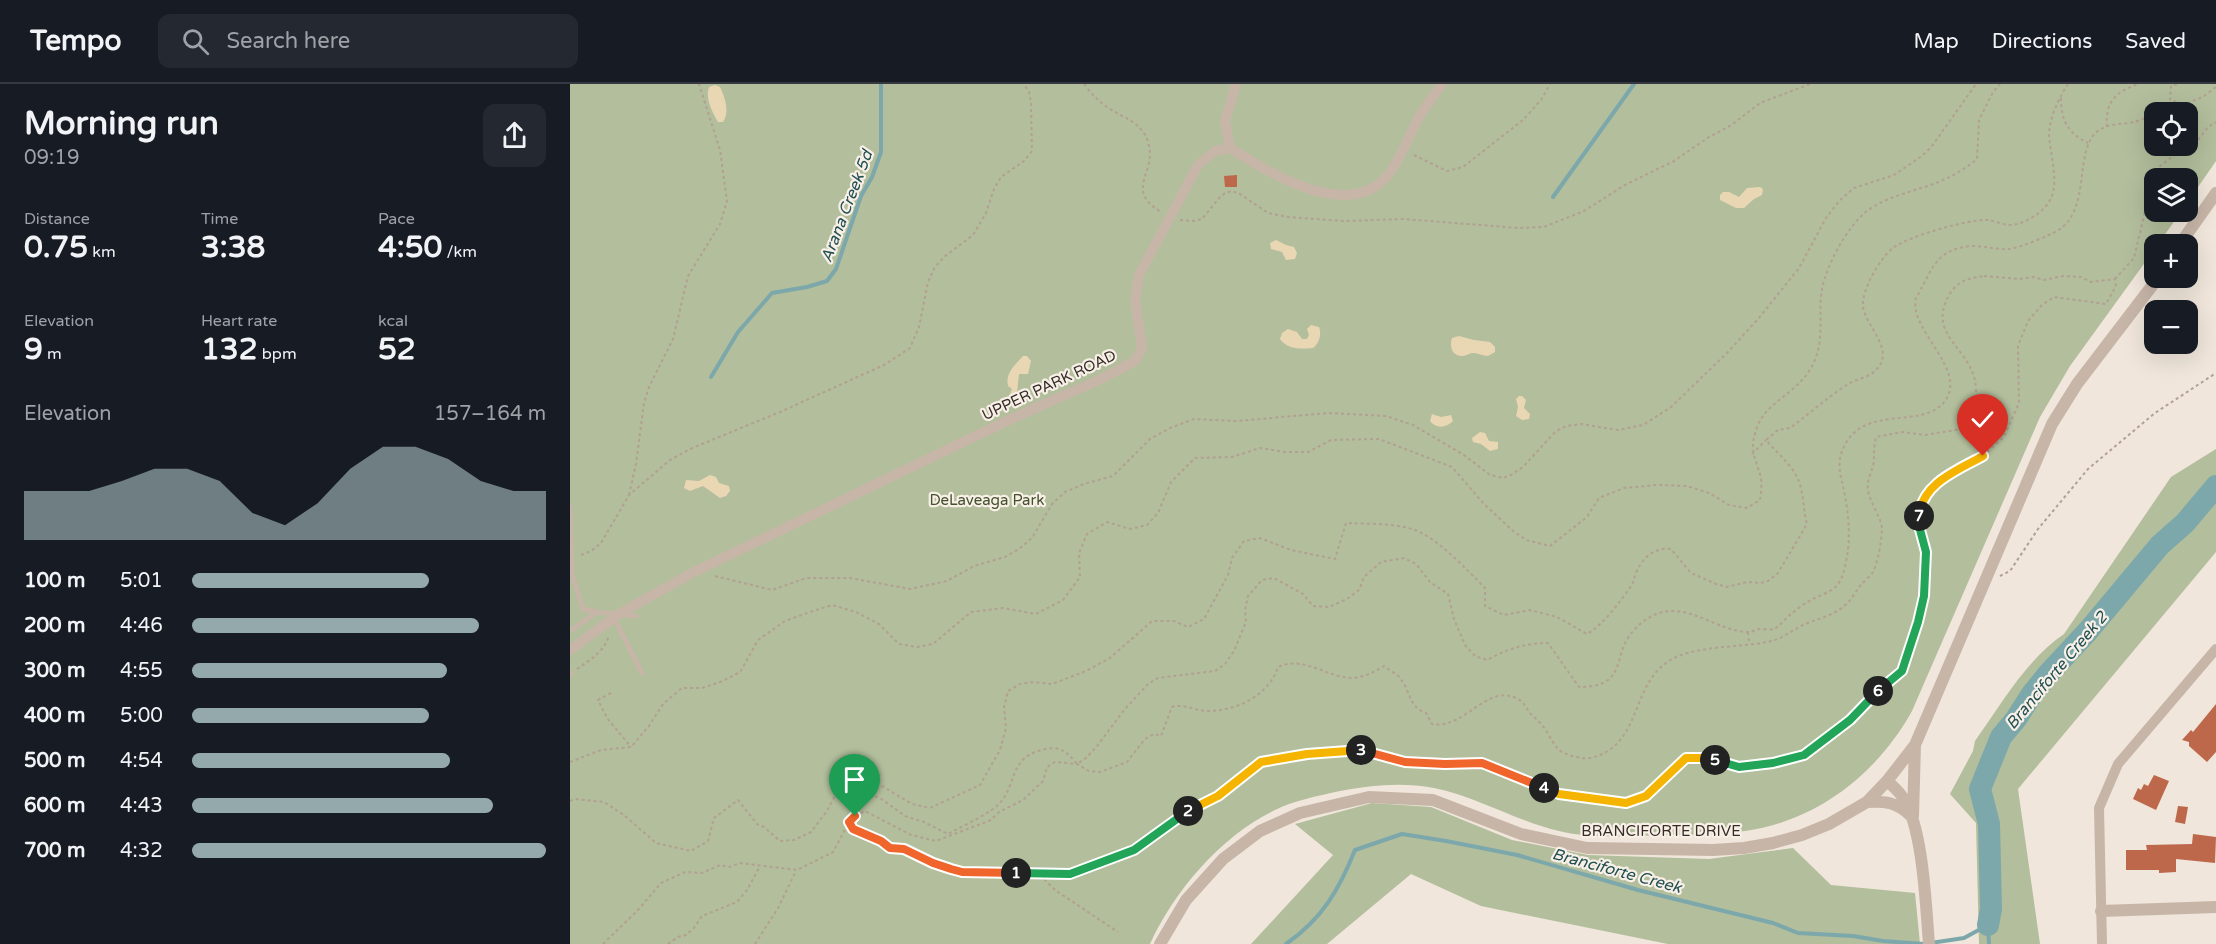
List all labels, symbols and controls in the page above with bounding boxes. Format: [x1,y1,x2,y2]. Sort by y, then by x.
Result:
search box [158,14,578,68]
text: Tempo [30,24,122,58]
icon: search [179,25,212,58]
text: Search here [227,28,350,54]
text: Map [1913,29,1959,54]
text: Directions [1992,29,2092,54]
text: Saved [2125,29,2186,54]
map controls [2144,102,2198,354]
button: locate [2144,102,2198,156]
text: Morning run [24,104,219,143]
button: share [483,104,546,167]
text: 09:19 [24,146,79,170]
water label: Arana Creek 5d [816,146,878,265]
button: layers [2144,168,2198,222]
text: Distance [24,209,90,229]
text: Time [201,209,238,229]
text: Pace [378,209,415,229]
text: 0.75 [24,229,88,266]
text: 3:38 [201,229,265,266]
text: 4:50 [378,229,442,266]
button: + [2144,234,2198,288]
text: km [88,242,116,262]
text: /km [442,242,477,262]
button: − [2144,300,2198,354]
text: Elevation [24,311,94,331]
text: Heart rate [201,311,277,331]
text: kcal [378,311,408,331]
text: 9 [24,331,43,368]
text: 132 [201,331,258,368]
text: 52 [378,331,416,368]
text: m [43,344,62,364]
text: bpm [258,344,297,364]
street label: UPPER PARK ROAD [979,346,1119,424]
pin [1957,394,2008,456]
text: Elevation [24,402,111,426]
text: 157–164 m [434,402,546,426]
icon: check [1966,403,1999,436]
park label: DeLaveaga Park [930,491,1044,509]
pin: 7 [1904,501,1934,531]
text: 7 [1914,506,1924,526]
text: 100 m [24,569,85,593]
text: 5:01 [120,569,163,593]
water label: Branciforte Creek 2 [2002,606,2113,733]
text: 200 m [24,614,85,638]
text: 4:46 [120,614,163,638]
text: 300 m [24,659,85,683]
text: 4:55 [120,659,163,683]
pin: 6 [1863,676,1893,706]
text: 6 [1873,681,1883,701]
text: 400 m [24,704,85,728]
text: 5:00 [120,704,163,728]
pin: 3 [1346,735,1376,765]
text: 3 [1356,740,1366,760]
pin: 5 [1700,745,1730,775]
text: 500 m [24,749,85,773]
text: 4:54 [120,749,163,773]
text: 5 [1710,750,1720,770]
pin [829,754,880,816]
icon: arrive [838,763,871,796]
pin: 4 [1529,773,1559,803]
text: 4 [1539,778,1549,798]
text: 600 m [24,794,85,818]
text: 4:43 [120,794,163,818]
pin: 2 [1173,796,1203,826]
text: 2 [1183,801,1193,821]
street label: BRANCIFORTE DRIVE [1581,822,1741,840]
text: 700 m [24,839,85,863]
text: 4:32 [120,839,163,863]
water label: Branciforte Creek [1550,844,1685,898]
pin: 1 [1001,858,1031,888]
text: 1 [1011,863,1021,883]

